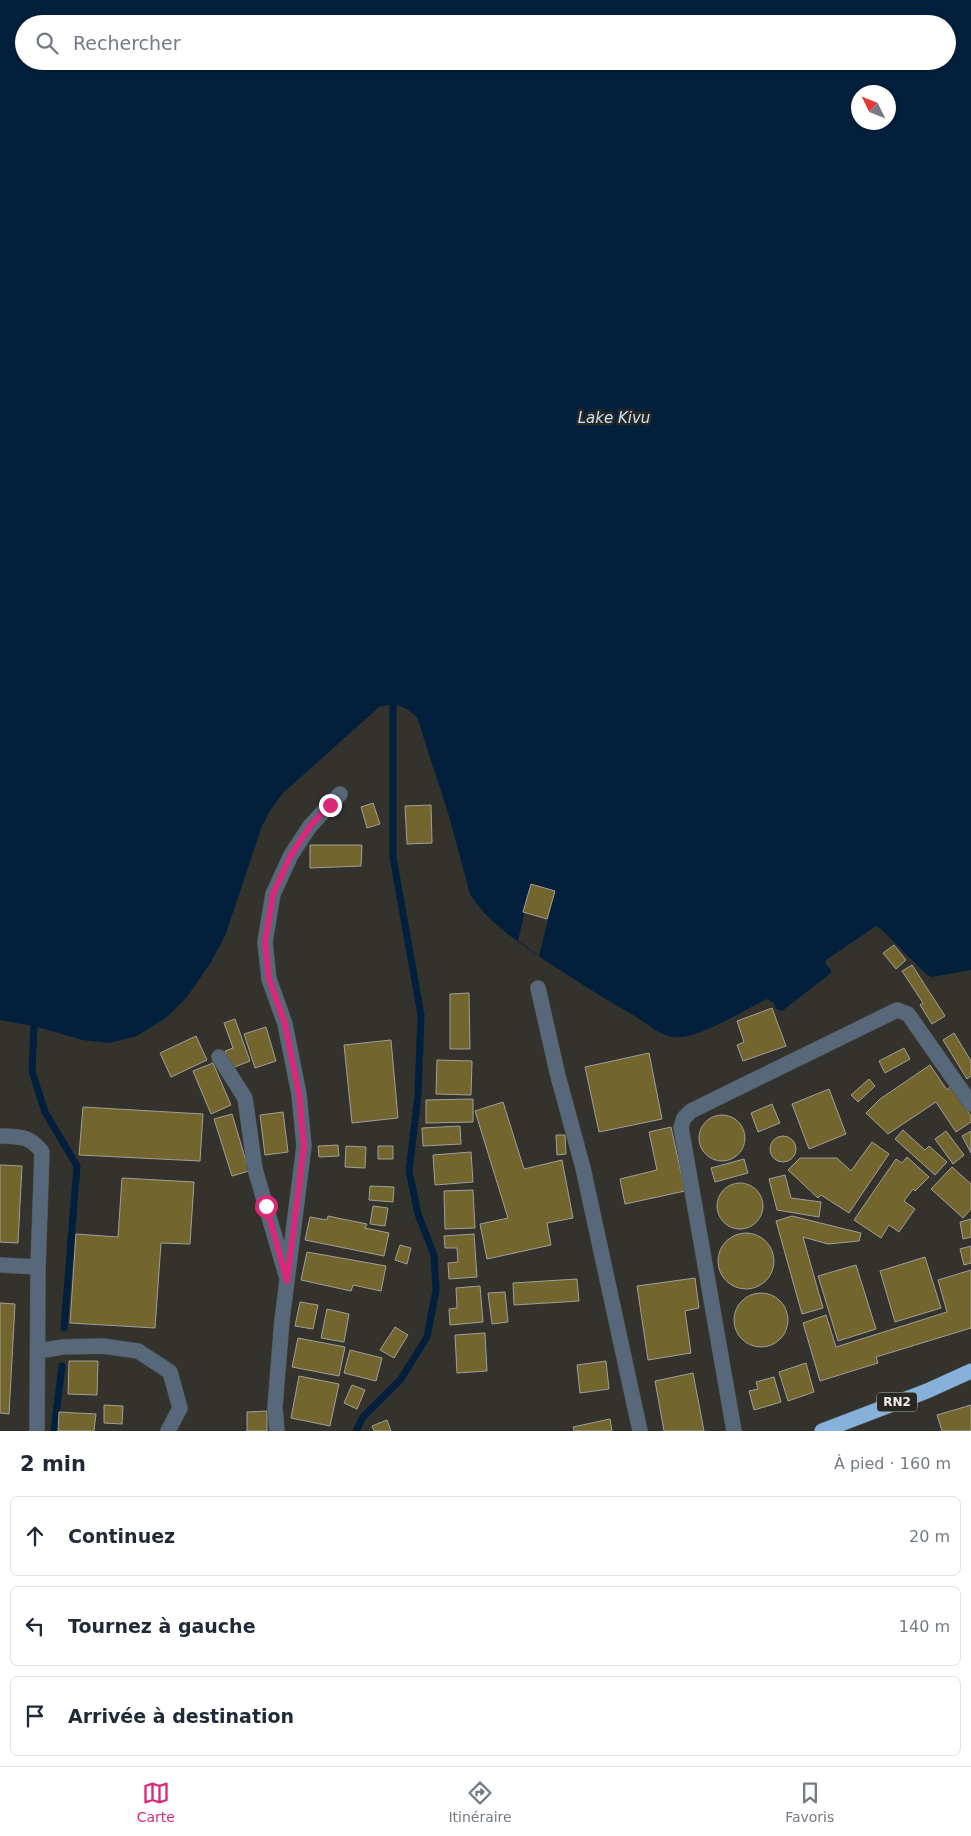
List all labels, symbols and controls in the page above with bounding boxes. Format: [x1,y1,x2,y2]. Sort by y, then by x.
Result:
search box [15,15,956,70]
icon: search [33,29,61,57]
text: Rechercher [73,32,181,54]
north arrow [851,85,896,130]
water label: Lake Kivu [578,409,650,427]
route end [319,794,342,817]
route start [255,1195,278,1218]
road number: RN2 [877,1392,917,1411]
text: 2 min [20,1452,86,1476]
text: À pied · 160 m [834,1454,951,1473]
icon: ahead [21,1522,49,1550]
text: Continuez [68,1525,175,1547]
text: 20 m [909,1527,950,1546]
icon: left [21,1612,49,1640]
text: Tournez à gauche [68,1615,256,1637]
text: 140 m [899,1617,950,1636]
icon: arrive [21,1702,49,1730]
text: Arrivée à destination [68,1705,294,1727]
tab: Carte [137,1779,175,1825]
tab: Itinéraire [448,1779,512,1825]
tab: Favoris [785,1779,834,1825]

